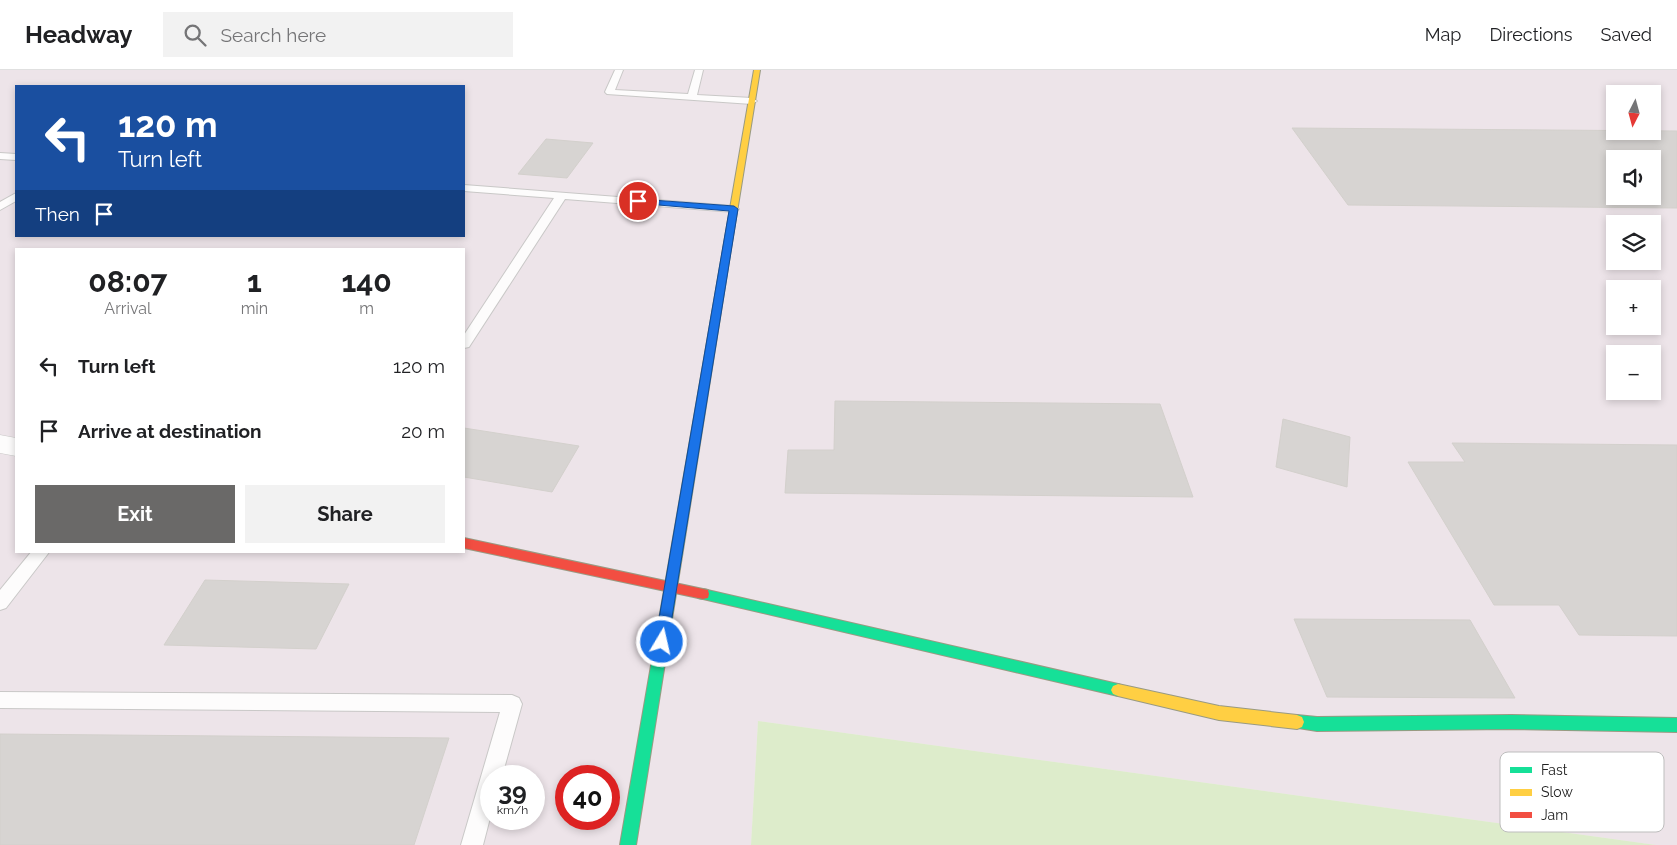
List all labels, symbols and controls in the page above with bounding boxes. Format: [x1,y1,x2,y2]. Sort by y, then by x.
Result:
search box [163,12,513,57]
text: Headway [25,20,133,49]
icon: search [181,21,209,49]
text: Search here [221,24,326,46]
text: Map [1425,24,1461,45]
text: Directions [1489,24,1573,45]
text: Saved [1601,24,1652,45]
north arrow [1606,85,1661,140]
map controls [1606,85,1661,400]
text: 120 m [118,104,218,145]
icon: left [35,105,100,170]
text: Turn left [118,146,202,172]
button: sound [1606,150,1661,205]
pin [617,180,659,222]
icon: arrive [624,187,652,215]
icon: arrive [90,200,118,228]
text: Then [35,203,80,225]
button: layers [1606,215,1661,270]
text: 08:07 [88,264,167,299]
text: 1 [247,264,262,299]
text: 140 [341,264,392,299]
button: + [1606,280,1661,335]
text: Arrival [104,299,151,318]
text: min [241,299,268,318]
text: m [359,299,374,318]
button: − [1606,345,1661,400]
icon: left [35,352,63,380]
text: Turn left [78,355,155,377]
text: 120 m [393,355,445,377]
icon: arrive [35,417,63,445]
text: Arrive at destination [78,420,262,442]
text: 20 m [401,420,445,442]
button: Exit [35,485,235,543]
button: Share [245,485,445,543]
position arrow [635,615,687,667]
legend [1500,752,1664,832]
text: Fast [1541,762,1568,778]
speed limit sign: 40 [555,765,620,830]
text: 39 [498,776,527,806]
text: Slow [1541,784,1573,800]
text: km/h [497,803,528,817]
text: Jam [1541,807,1568,823]

